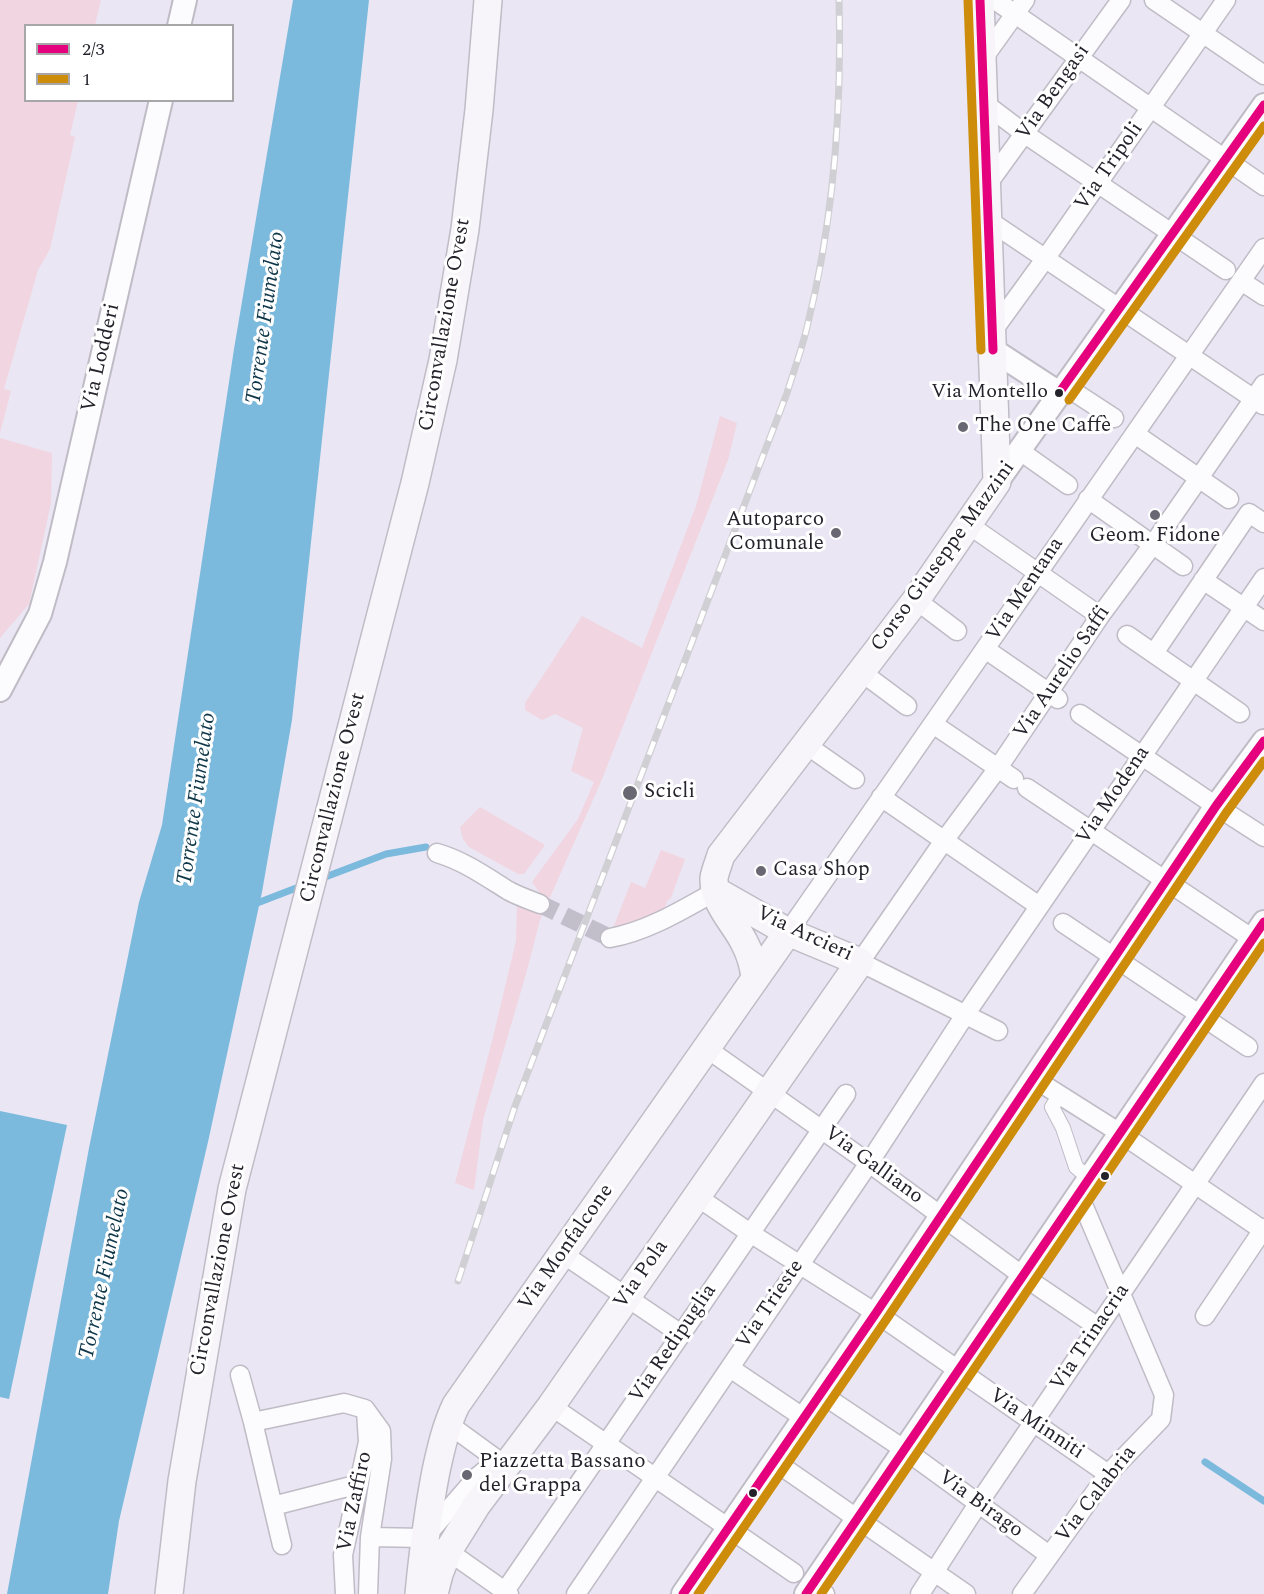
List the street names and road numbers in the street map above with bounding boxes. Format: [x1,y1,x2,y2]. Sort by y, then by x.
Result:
street label: Via Bengasi [1012,40,1096,146]
street label: Via Tripoli [1070,118,1150,216]
street label: Circonvallazione Ovest [415,217,477,433]
street label: Via Lodderi [77,301,127,415]
street label: Corso Giuseppe Mazzini [866,457,1022,657]
street label: Via Mentana [982,533,1070,647]
street label: Via Aurelio Saffi [1009,602,1117,744]
street label: Circonvallazione Ovest [296,690,372,906]
street label: Via Modena [1072,742,1156,850]
street label: Via Arcieri [752,902,856,968]
street label: Via Galliano [818,1122,928,1210]
street label: Circonvallazione Ovest [186,1162,252,1378]
street label: Via Monfalcone [514,1180,620,1316]
street label: Via Pola [609,1236,675,1314]
street label: Via Trieste [732,1255,810,1355]
street label: Via Redipuglia [625,1280,723,1408]
street label: Via Trinacria [1046,1280,1136,1396]
street label: Via Minniti [984,1384,1088,1466]
street label: Via Calabria [1051,1441,1143,1549]
street label: Via Zaffiro [333,1450,379,1554]
street label: Via Birago [932,1466,1028,1544]

